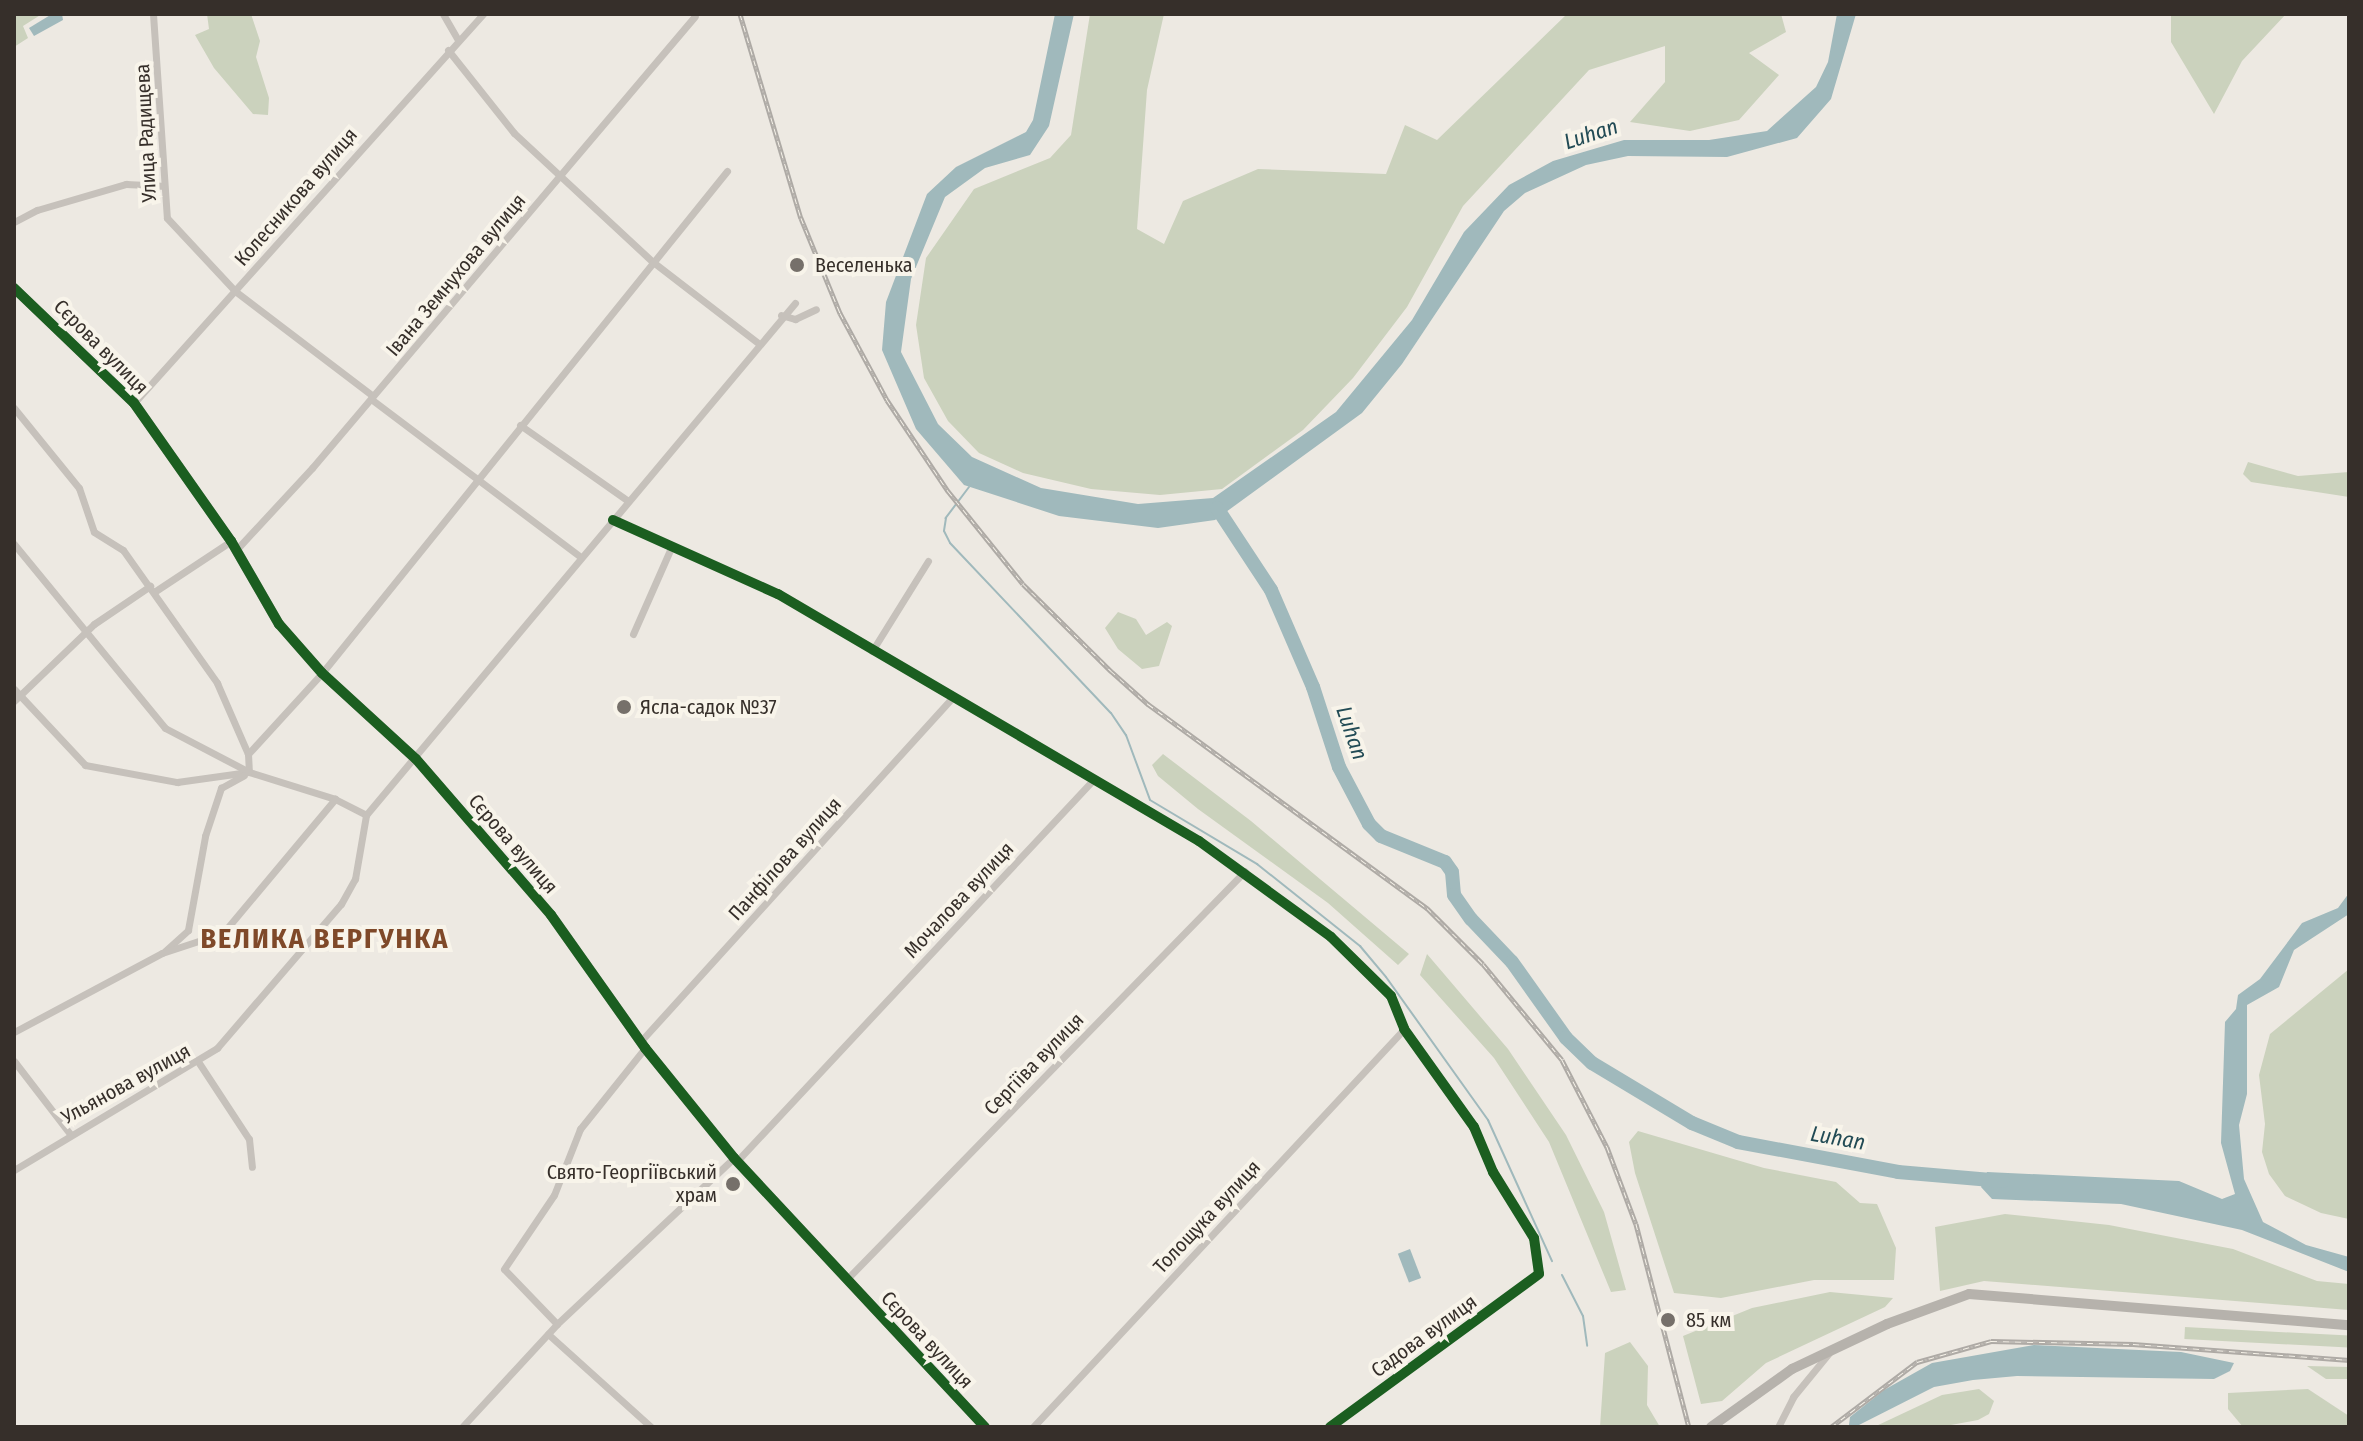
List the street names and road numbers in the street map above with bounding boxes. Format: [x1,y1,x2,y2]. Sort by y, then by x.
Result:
street label: Улица Радищева [130,63,162,203]
street label: Колесникова вулиця [230,123,362,271]
street label: Івана Земнухова вулиця [381,189,531,361]
street label: Сєрова вулиця [49,295,153,399]
street label: Сєрова вулиця [463,789,563,899]
street label: Панфілова вулиця [723,792,847,926]
street label: Мочалова вулиця [899,837,1019,963]
street label: Сергіїва вулиця [979,1008,1089,1120]
street label: Ульянова вулиця [57,1039,195,1129]
street label: Толощука вулиця [1148,1155,1266,1279]
street label: Сєрова вулиця [876,1286,978,1394]
street label: Садова вулиця [1367,1290,1481,1382]

